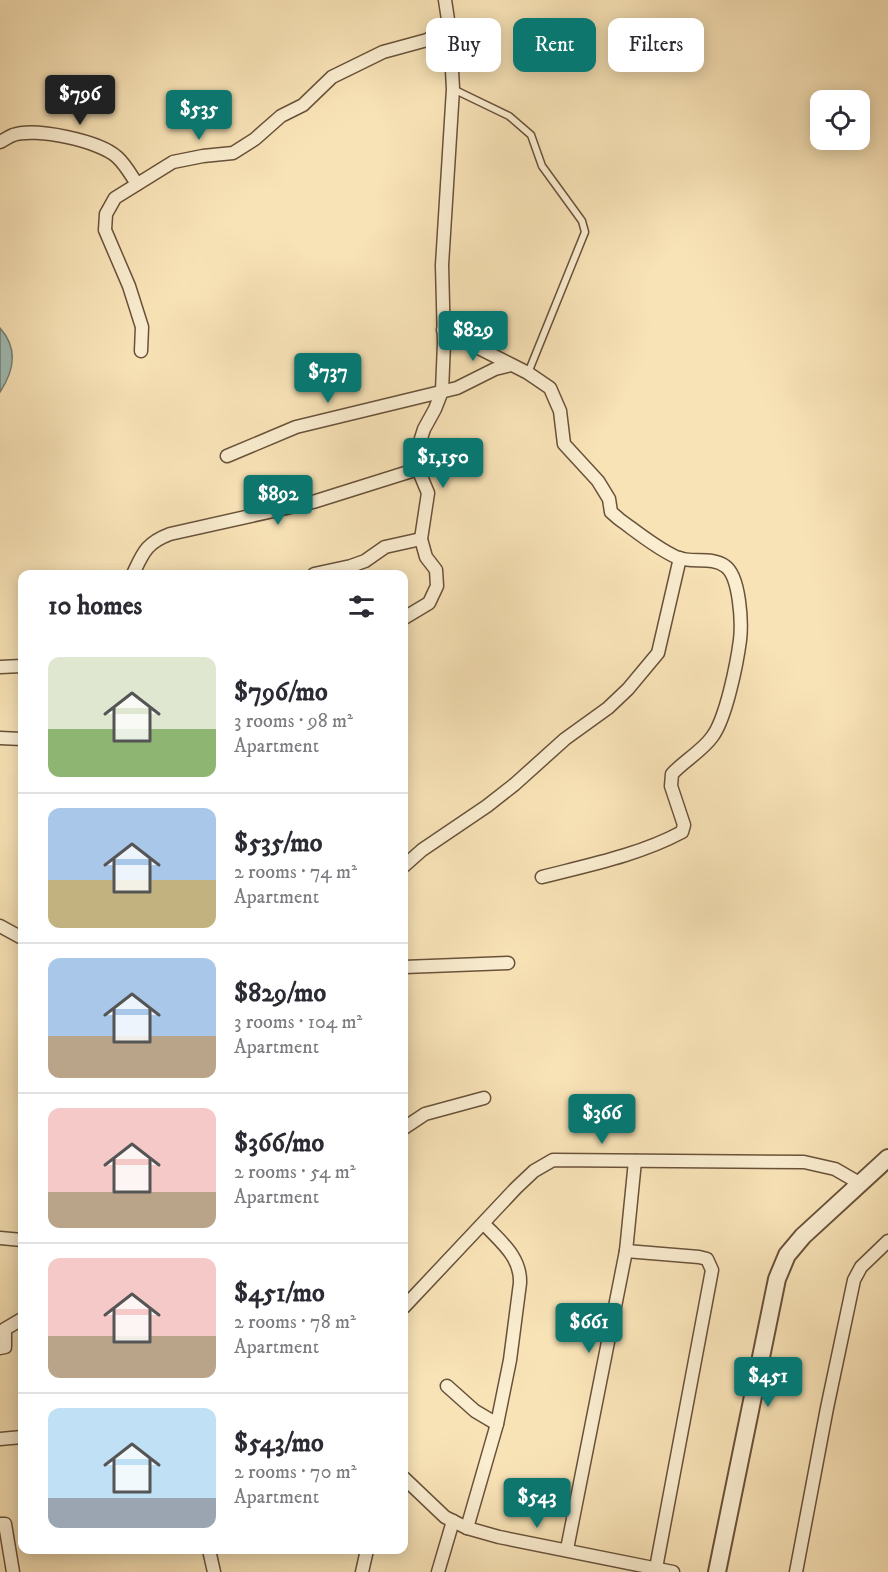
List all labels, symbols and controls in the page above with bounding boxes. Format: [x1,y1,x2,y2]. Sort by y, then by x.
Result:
chip: Buy [426,18,501,72]
chip: Rent [513,18,596,72]
chip: Filters [608,18,704,72]
pin: $796 [44,75,116,126]
text: $796 [59,82,101,107]
pin: $535 [163,90,235,141]
map controls [810,90,870,150]
button: locate [810,90,870,150]
text: $535 [180,97,218,122]
pin: $829 [437,311,509,362]
text: $829 [453,318,493,343]
pin: $737 [292,353,364,404]
text: $737 [308,360,348,385]
pin: $1,150 [394,438,492,489]
text: $1,150 [417,445,469,470]
pin: $892 [242,475,314,526]
text: $892 [258,482,298,507]
text: 10 homes [48,590,142,623]
icon: filters [345,590,378,623]
text: $796/mo [234,676,328,709]
icon: home [96,681,168,753]
text: 3 rooms · 98 m² [234,709,353,734]
text: Apartment [234,734,319,759]
text: $535/mo [234,827,322,860]
icon: home [96,832,168,904]
text: 2 rooms · 74 m² [234,860,357,885]
text: Apartment [234,885,319,910]
text: $829/mo [234,977,326,1010]
icon: home [96,982,168,1054]
text: 3 rooms · 104 m² [234,1010,362,1035]
text: Apartment [234,1035,319,1060]
pin: $366 [566,1094,638,1145]
text: $366 [582,1101,622,1126]
text: $366/mo [234,1127,324,1160]
icon: home [96,1132,168,1204]
text: 2 rooms · 54 m² [234,1160,356,1185]
text: Apartment [234,1185,319,1210]
text: $451/mo [234,1277,325,1310]
icon: home [96,1282,168,1354]
pin: $661 [553,1303,625,1354]
text: 2 rooms · 78 m² [234,1310,356,1335]
text: $661 [570,1310,608,1335]
text: Apartment [234,1335,319,1360]
pin: $451 [732,1357,804,1408]
text: $451 [748,1364,788,1389]
text: $543/mo [234,1427,324,1460]
icon: home [96,1432,168,1504]
text: 2 rooms · 70 m² [234,1460,357,1485]
pin: $543 [501,1478,573,1529]
text: Apartment [234,1485,319,1510]
text: $543 [518,1485,556,1510]

